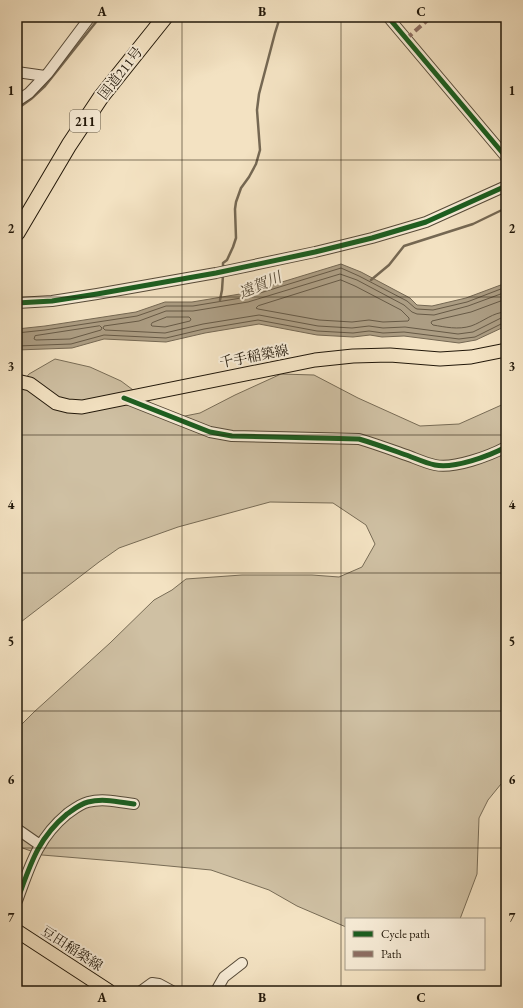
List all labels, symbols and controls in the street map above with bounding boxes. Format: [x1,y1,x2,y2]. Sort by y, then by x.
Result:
text: A [96,3,107,20]
text: B [258,3,266,20]
text: C [416,3,426,20]
street label: 国道211号 [94,43,146,103]
text: 1 [8,82,15,99]
text: 1 [509,82,516,99]
road number: 211 [70,110,100,132]
text: 2 [8,220,15,237]
text: 2 [509,220,516,237]
water label: 遠賀川 [235,266,286,302]
street label: 千手稲築線 [218,340,290,372]
text: 3 [8,358,15,375]
text: 3 [509,358,516,375]
text: 4 [8,496,15,513]
text: 4 [509,496,516,513]
text: 5 [8,633,14,650]
text: 5 [509,633,515,650]
text: 6 [8,771,15,788]
text: 6 [509,771,516,788]
text: 7 [8,909,15,926]
text: 7 [509,909,516,926]
legend [345,918,485,970]
street label: 豆田稲築線 [38,921,106,975]
text: Cycle path [381,926,430,942]
text: Path [381,946,402,962]
text: A [96,989,107,1006]
text: B [258,989,266,1006]
text: C [416,989,426,1006]

